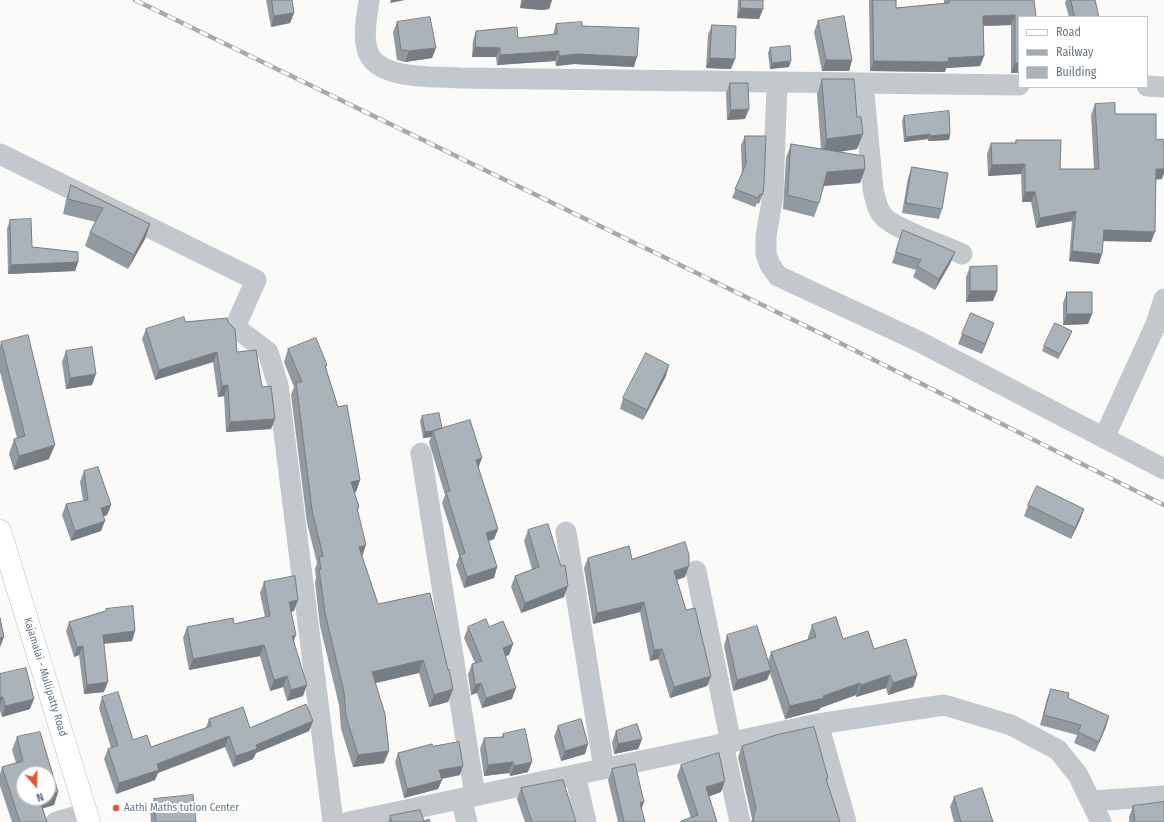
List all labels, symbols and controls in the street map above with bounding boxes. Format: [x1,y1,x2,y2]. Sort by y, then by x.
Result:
legend [1018,16,1148,88]
text: Road [1056,25,1081,39]
text: Railway [1056,45,1093,59]
text: Building [1056,65,1096,79]
street label: Kajamalai - Mullipatty Road [21,616,69,738]
north arrow [16,766,56,806]
text: N [35,790,45,804]
place label: Aathi Maths tution Center [124,801,239,815]
marker: Aathi Maths tution Center [111,803,121,813]

